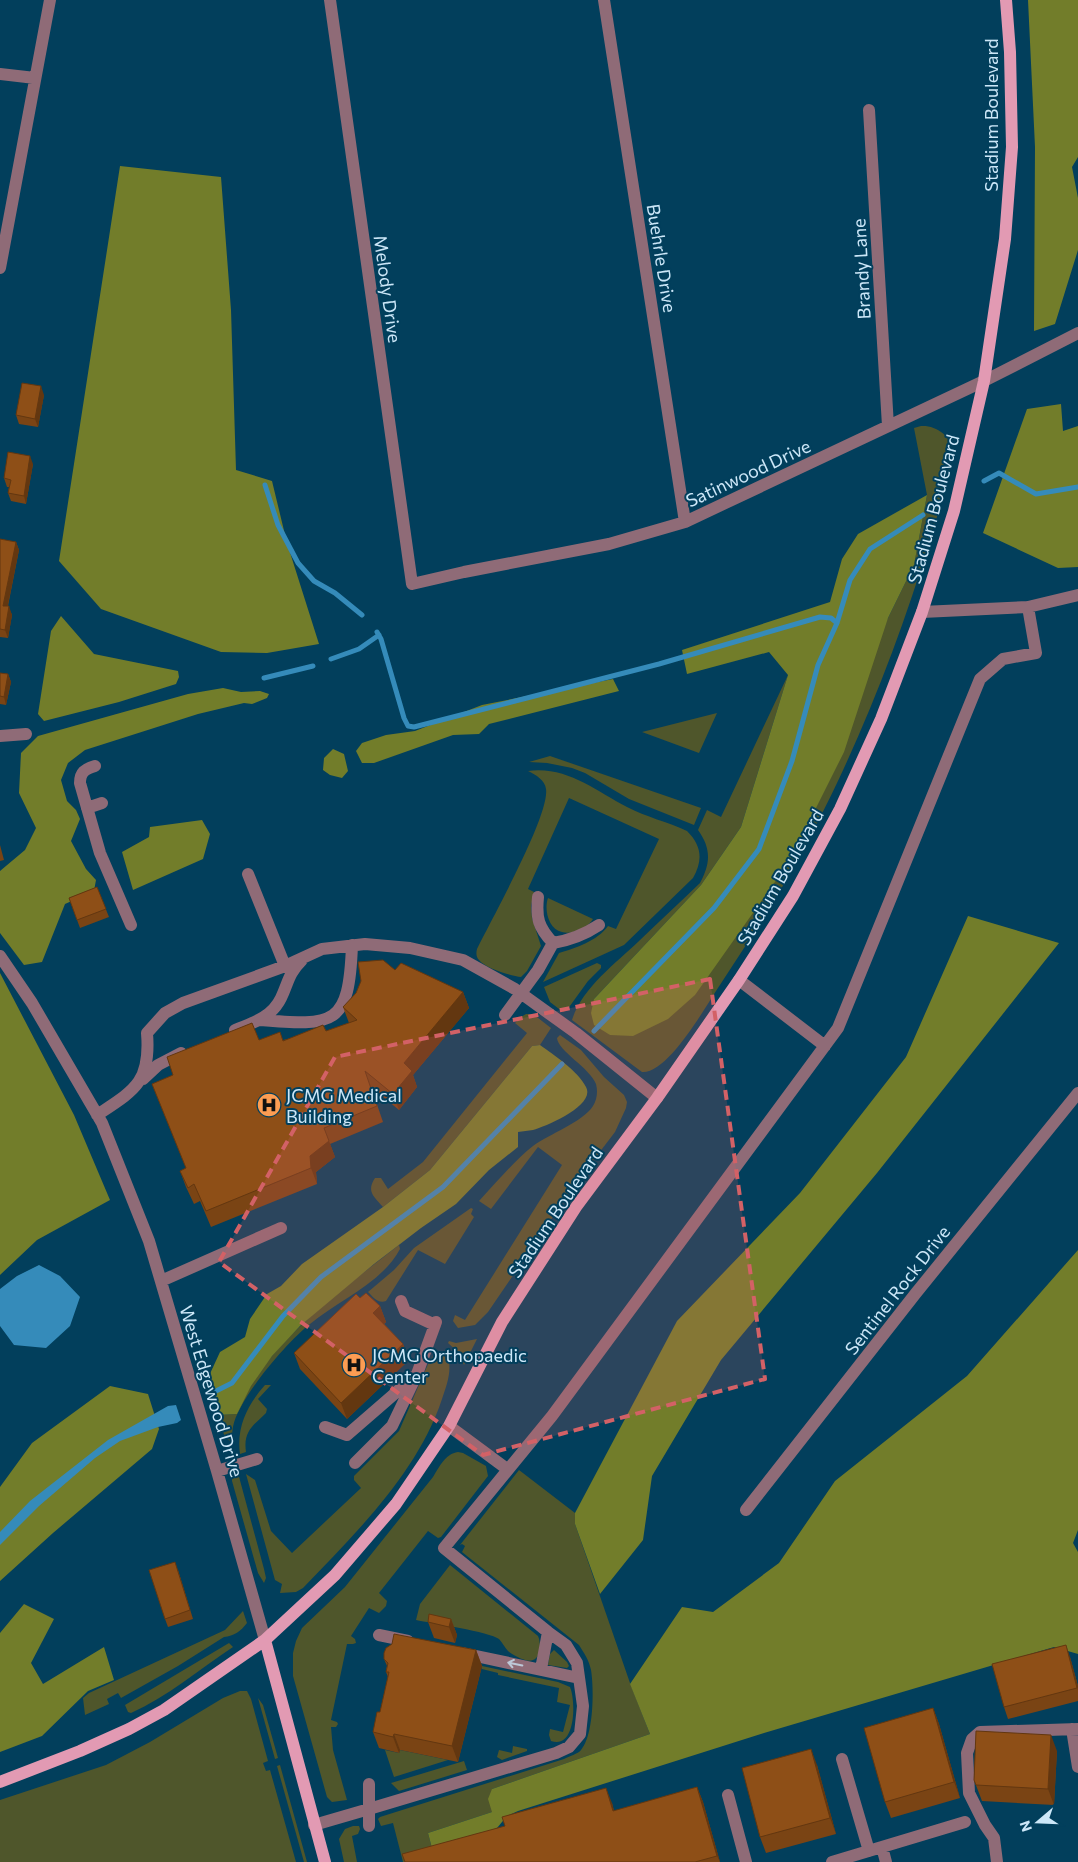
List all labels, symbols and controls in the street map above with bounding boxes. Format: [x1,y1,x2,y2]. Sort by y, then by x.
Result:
street label: Stadium Boulevard [980,38,1002,192]
street label: Buehrle Drive [643,202,681,314]
street label: Brandy Lane [847,218,875,320]
street label: Melody Drive [370,234,406,344]
street label: Stadium Boulevard [903,432,963,586]
street label: Satinwood Drive [682,435,814,511]
street label: Stadium Boulevard [732,805,828,949]
place label: JCMG Medical Building [286,1084,402,1127]
hospital icon: JCMG Medical Building [256,1092,282,1118]
street label: Stadium Boulevard [503,1142,607,1282]
street label: Sentinel Rock Drive [840,1221,954,1359]
street label: West Edgewood Drive [175,1302,249,1480]
place label: JCMG Orthopaedic Center [372,1344,527,1387]
hospital icon: JCMG Orthopaedic Center [341,1352,367,1378]
one-way arrow [507,1658,523,1668]
north arrow [1013,1797,1063,1847]
text: N [1015,1819,1035,1834]

